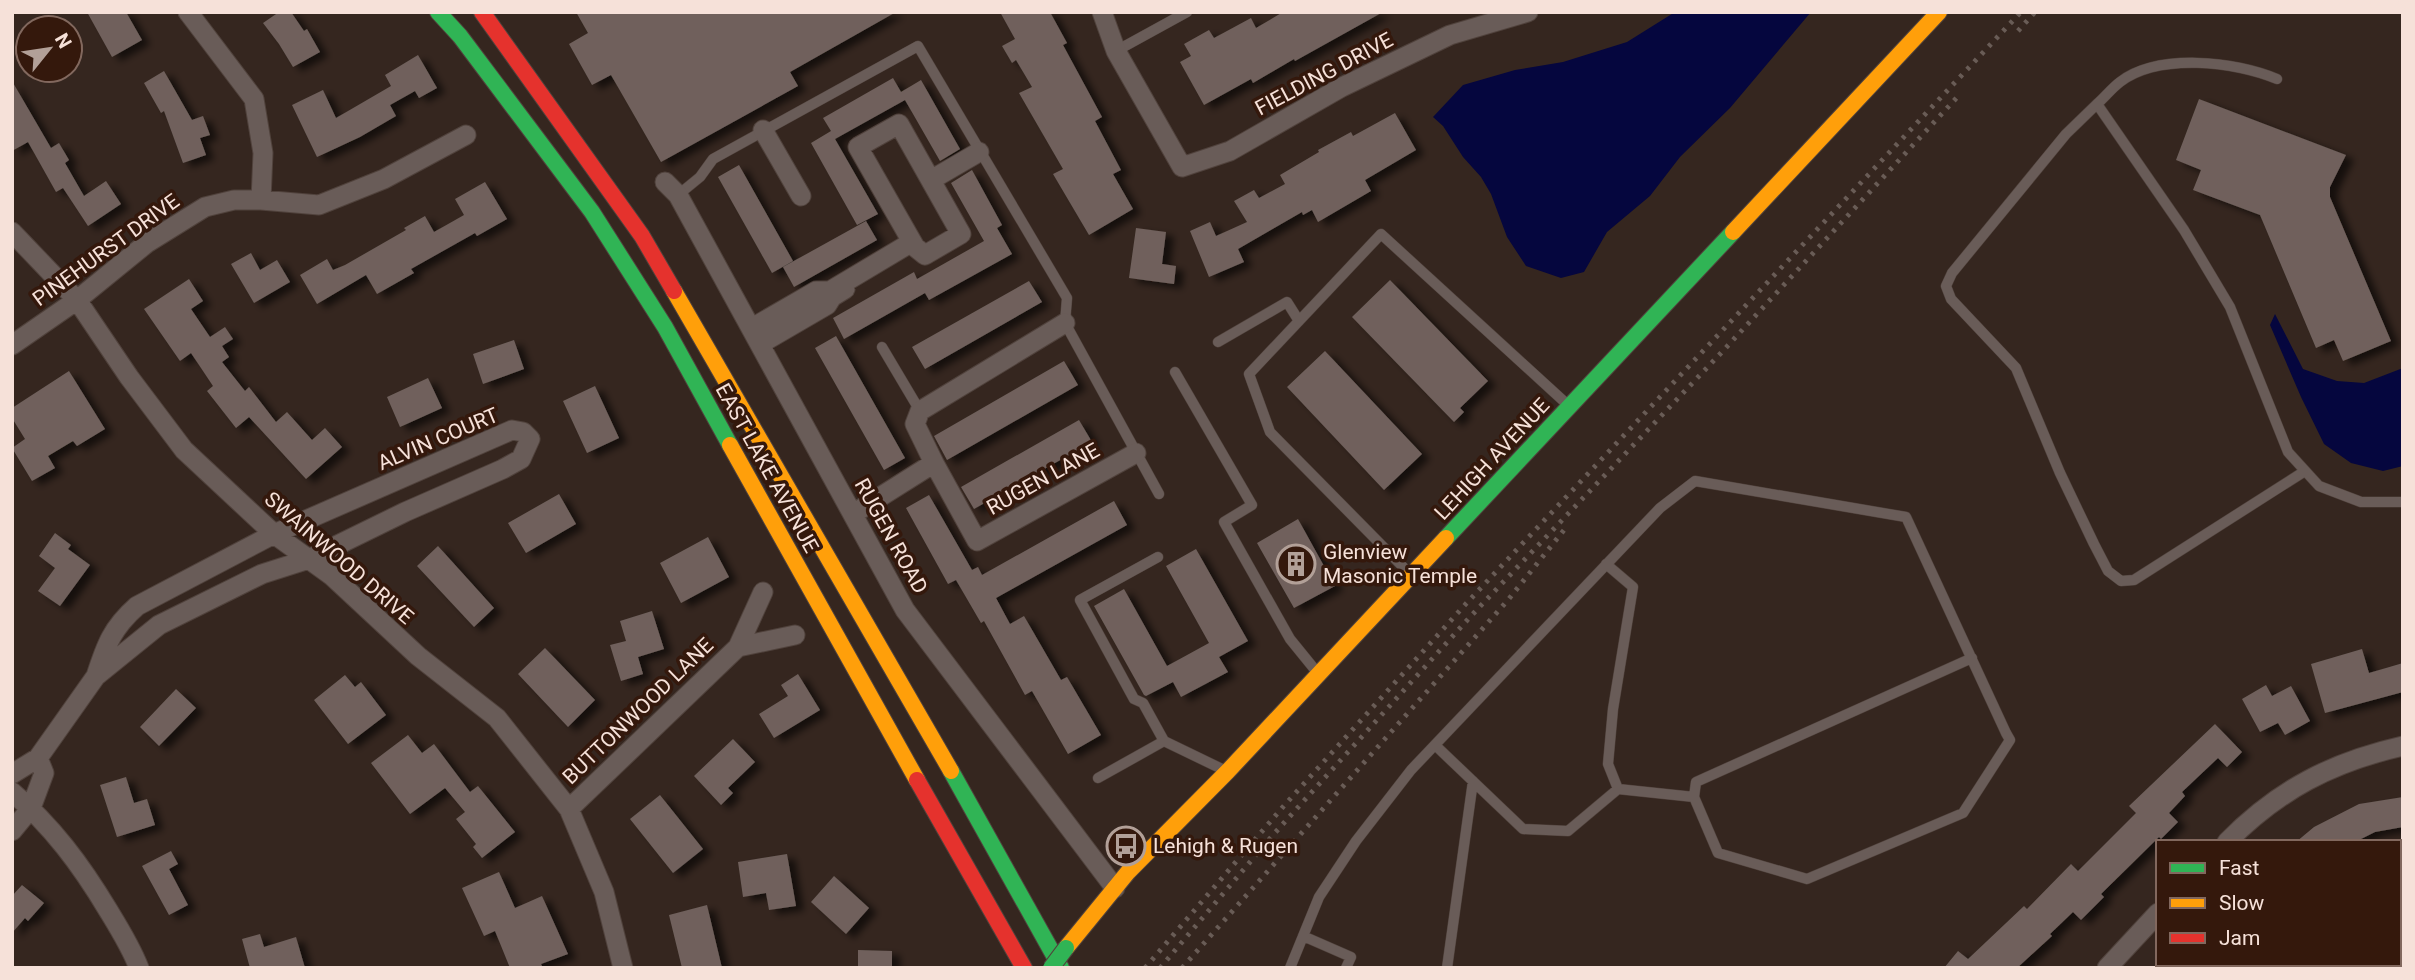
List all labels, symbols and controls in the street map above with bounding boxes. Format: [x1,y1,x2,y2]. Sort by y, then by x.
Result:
north arrow [14,14,84,84]
street label: FIELDING DRIVE [1251,28,1397,120]
text: N [50,29,77,52]
street label: PINEHURST DRIVE [28,189,184,311]
street label: EAST LAKE AVENUE [711,379,823,557]
street label: LEHIGH AVENUE [1430,393,1554,525]
street label: ALVIN COURT [374,403,502,475]
street label: RUGEN LANE [982,438,1104,520]
street label: RUGEN ROAD [850,474,932,598]
street label: SWAINWOOD DRIVE [260,487,418,629]
place label: Glenview Masonic Temple [1323,540,1477,588]
building icon: Glenview Masonic Temple [1275,543,1317,585]
street label: BUTTONWOOD LANE [558,633,718,789]
bus stop icon: Lehigh & Rugen [1105,825,1147,867]
place label: Lehigh & Rugen [1153,834,1298,858]
legend [2156,840,2401,966]
text: Fast [2219,856,2260,880]
text: Slow [2219,891,2265,915]
text: Jam [2219,926,2260,950]

